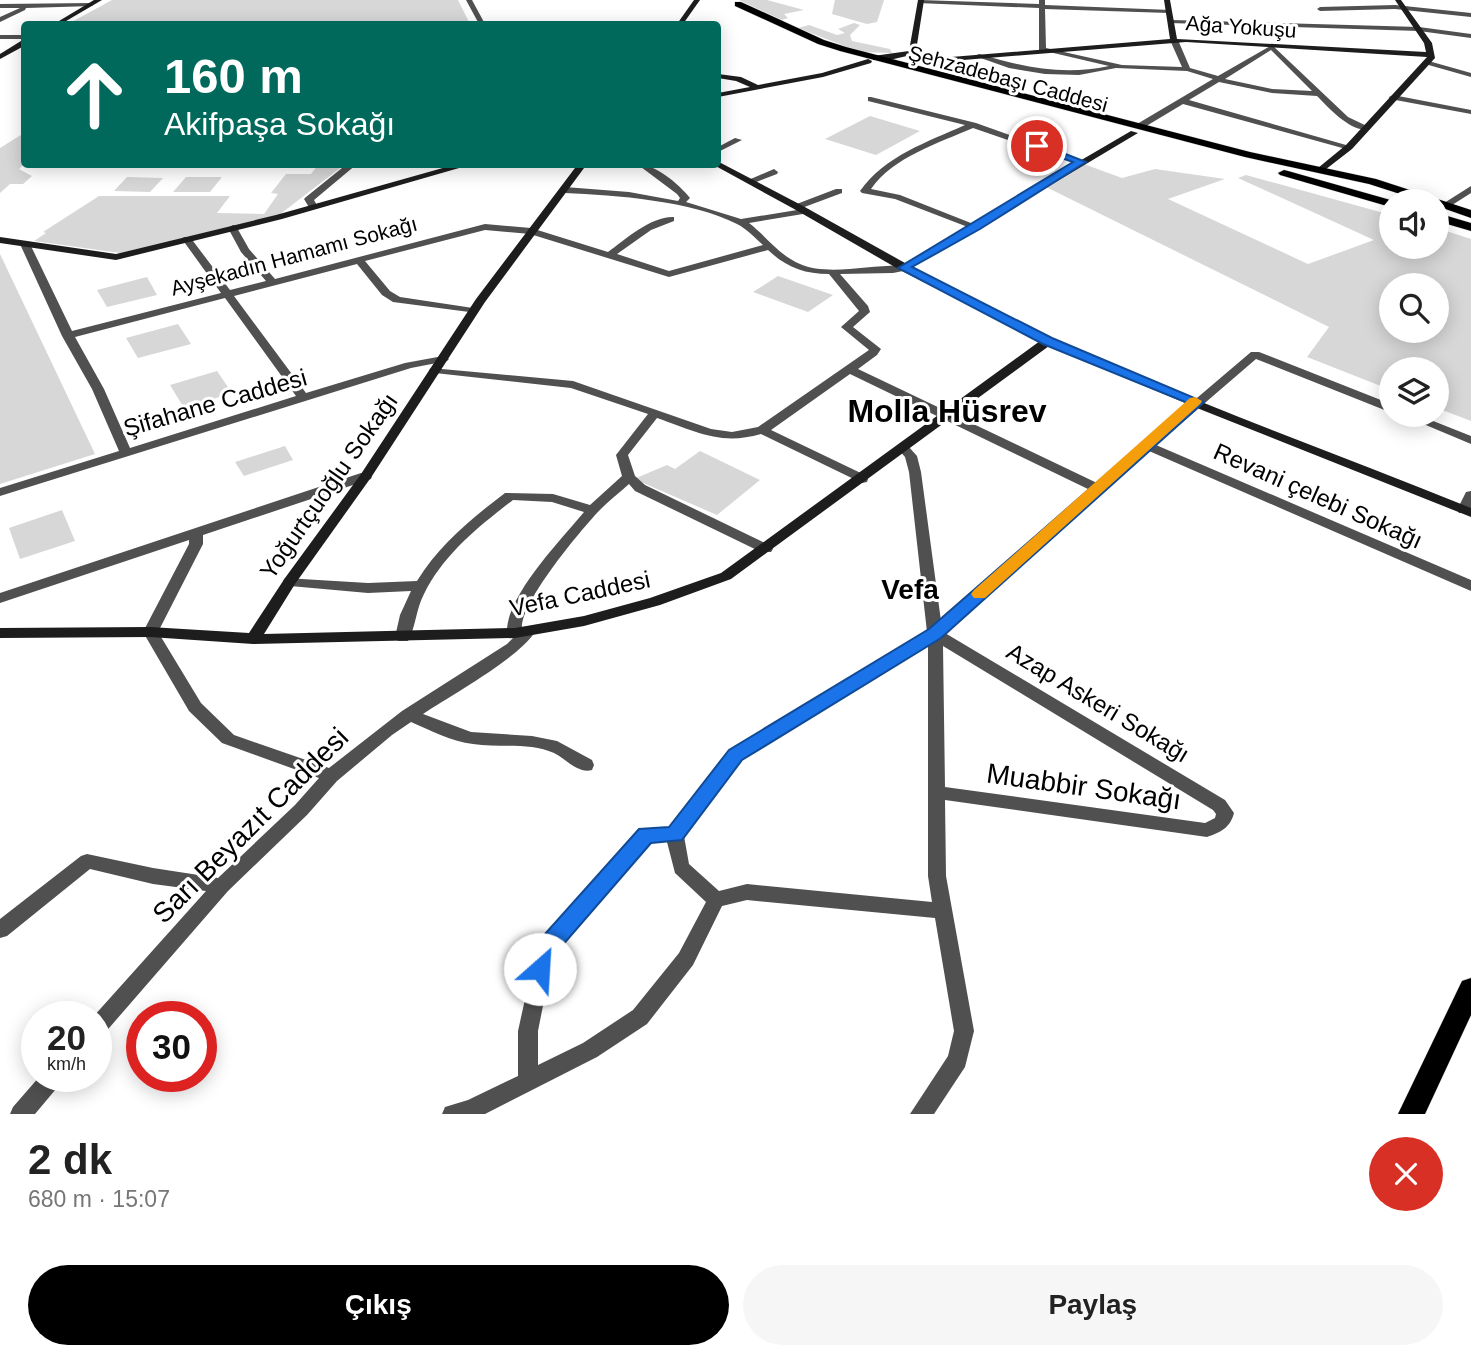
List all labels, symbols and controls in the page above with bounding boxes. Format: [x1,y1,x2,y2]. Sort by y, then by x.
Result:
street label: Ağa Yokuşu [1185,11,1297,42]
street label: Şehzadebaşı Caddesi [906,41,1110,116]
icon: ahead [49,49,140,140]
text: 160 m [164,49,303,103]
text: Akifpaşa Sokağı [164,106,395,142]
pin [1007,116,1067,176]
icon: arrive [1018,127,1056,165]
map controls [1379,189,1449,427]
button: sound [1379,189,1449,259]
street label: Ayşekadın Hamamı Sokağı [168,212,420,300]
button: search [1379,273,1449,343]
button: layers [1379,357,1449,427]
street label: Şifahane Caddesi [120,363,310,442]
street label: Yoğurtçuoğlu Sokağı [254,388,403,584]
district label: Molla Hüsrev [847,393,1047,429]
street label: Revani çelebi Sokağı [1210,437,1427,554]
street label: Vefa Caddesi [507,565,653,622]
district label: Vefa [881,574,939,605]
street label: Azap Askeri Sokağı [1002,637,1194,768]
street label: Sarı Beyazıt Caddesi [146,721,354,929]
street label: Muabbir Sokağı [985,757,1183,815]
position arrow [503,932,577,1006]
speed limit sign: 30 [126,1001,217,1092]
text: 20 [47,1018,86,1057]
text: km/h [47,1054,86,1074]
text: 2 dk [28,1136,112,1183]
button: close [1369,1137,1443,1211]
text: 680 m · 15:07 [28,1186,170,1212]
button: Çıkış [28,1265,729,1345]
button: Paylaş [743,1265,1443,1345]

